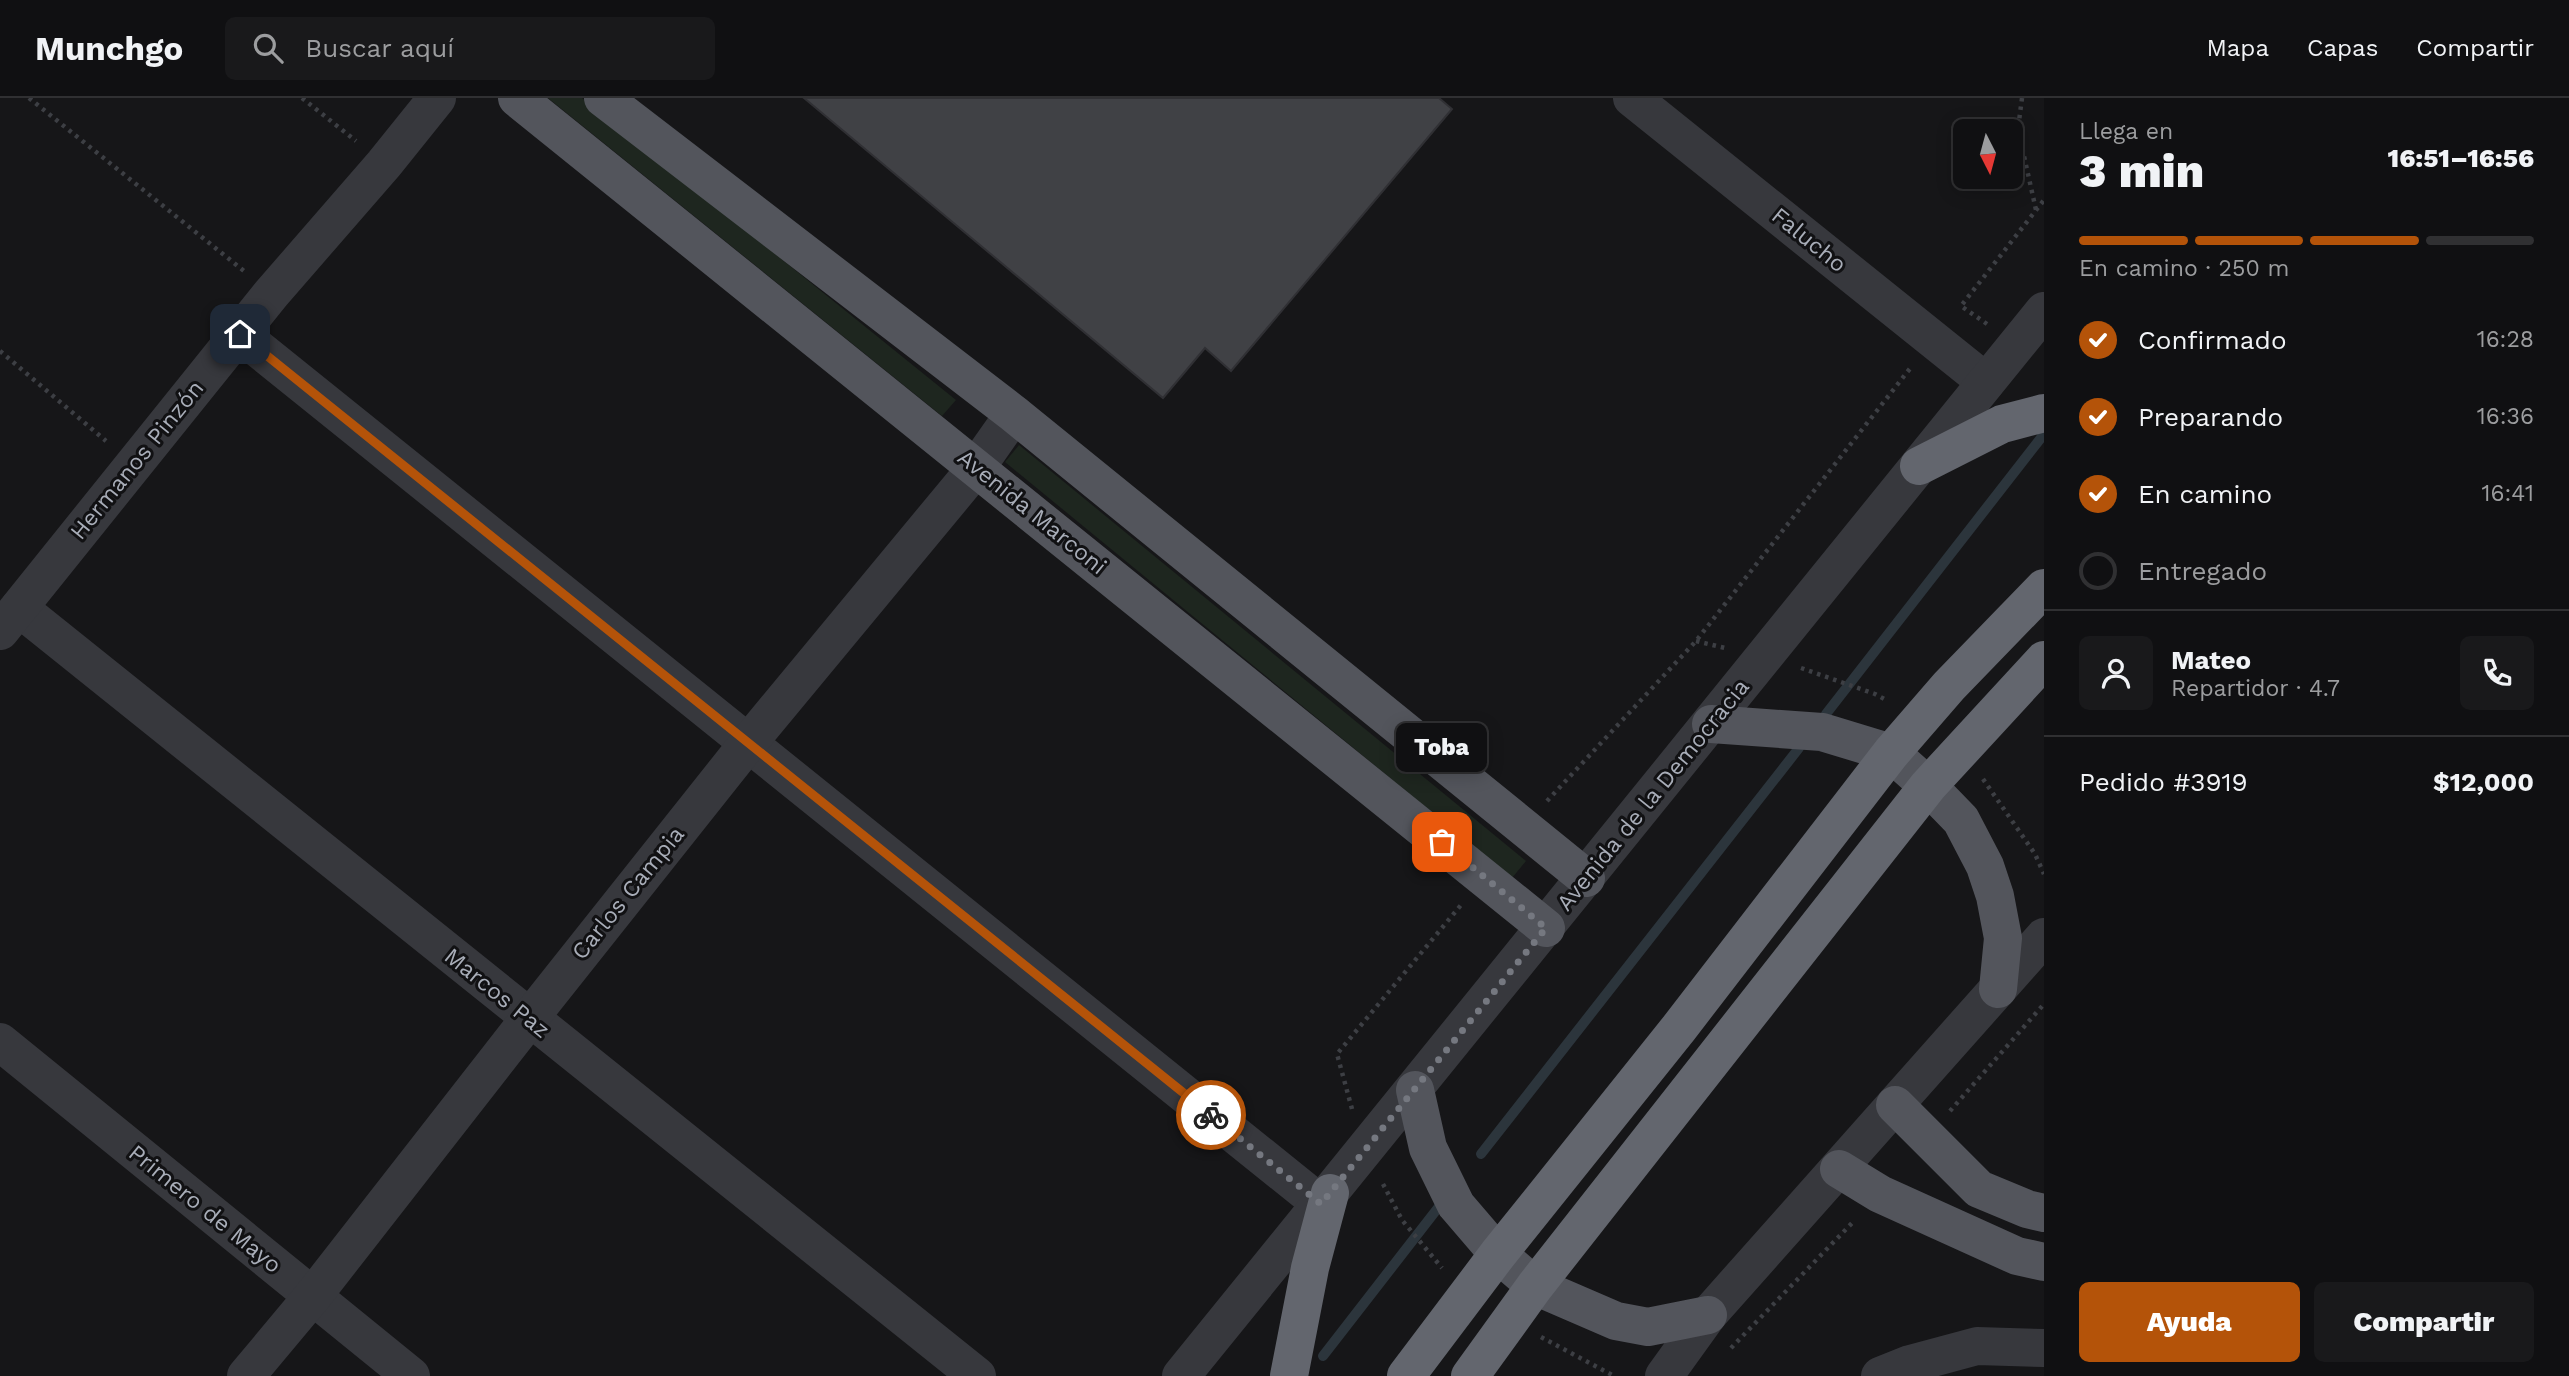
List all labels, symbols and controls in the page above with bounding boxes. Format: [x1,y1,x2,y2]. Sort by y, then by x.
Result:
search box [225,17,715,80]
text: Munchgo [35,29,183,68]
icon: search [249,29,287,67]
text: Buscar aquí [305,33,454,63]
text: Mapa [2206,34,2269,62]
text: Capas [2307,34,2378,62]
text: Compartir [2416,34,2534,62]
text: Llega en [2079,118,2173,145]
north arrow [1953,119,2023,189]
map controls [1953,119,2023,189]
text: 16:51–16:56 [2388,143,2534,173]
text: 3 min [2079,144,2204,198]
street label: Falucho [1766,202,1852,278]
text: En camino · 250 m [2079,255,2289,282]
pin [210,304,270,364]
icon: home [221,315,259,353]
icon: check [2079,321,2117,359]
text: Confirmado [2138,325,2287,355]
text: 16:28 [2477,326,2534,353]
street label: Hermanos Pinzón [65,375,209,545]
icon: check [2079,398,2117,436]
text: Preparando [2138,402,2283,432]
text: 16:36 [2477,403,2534,430]
street label: Avenida Marconi [952,444,1112,580]
icon: check [2079,475,2117,513]
text: En camino [2138,479,2272,509]
text: 16:41 [2482,480,2534,507]
text: Entregado [2138,556,2267,586]
button: person [2079,636,2153,710]
button: phone [2460,636,2534,710]
text: Mateo [2171,645,2251,675]
street label: Avenida de la Democracia [1551,674,1755,916]
text: Repartidor · 4.7 [2171,675,2340,702]
callout: Toba [1396,723,1488,772]
text: Toba [1414,734,1469,761]
text: Pedido #3919 [2079,767,2248,797]
text: $12,000 [2433,767,2534,797]
pin [1412,812,1472,872]
street label: Carlos Campia [566,821,690,965]
icon: bag [1423,823,1461,861]
street label: Marcos Paz [439,942,555,1044]
courier [1176,1080,1246,1150]
icon: bike [1192,1096,1230,1134]
street label: Primero de Mayo [123,1139,287,1279]
button: Ayuda [2079,1282,2300,1362]
button: Compartir [2314,1282,2534,1362]

